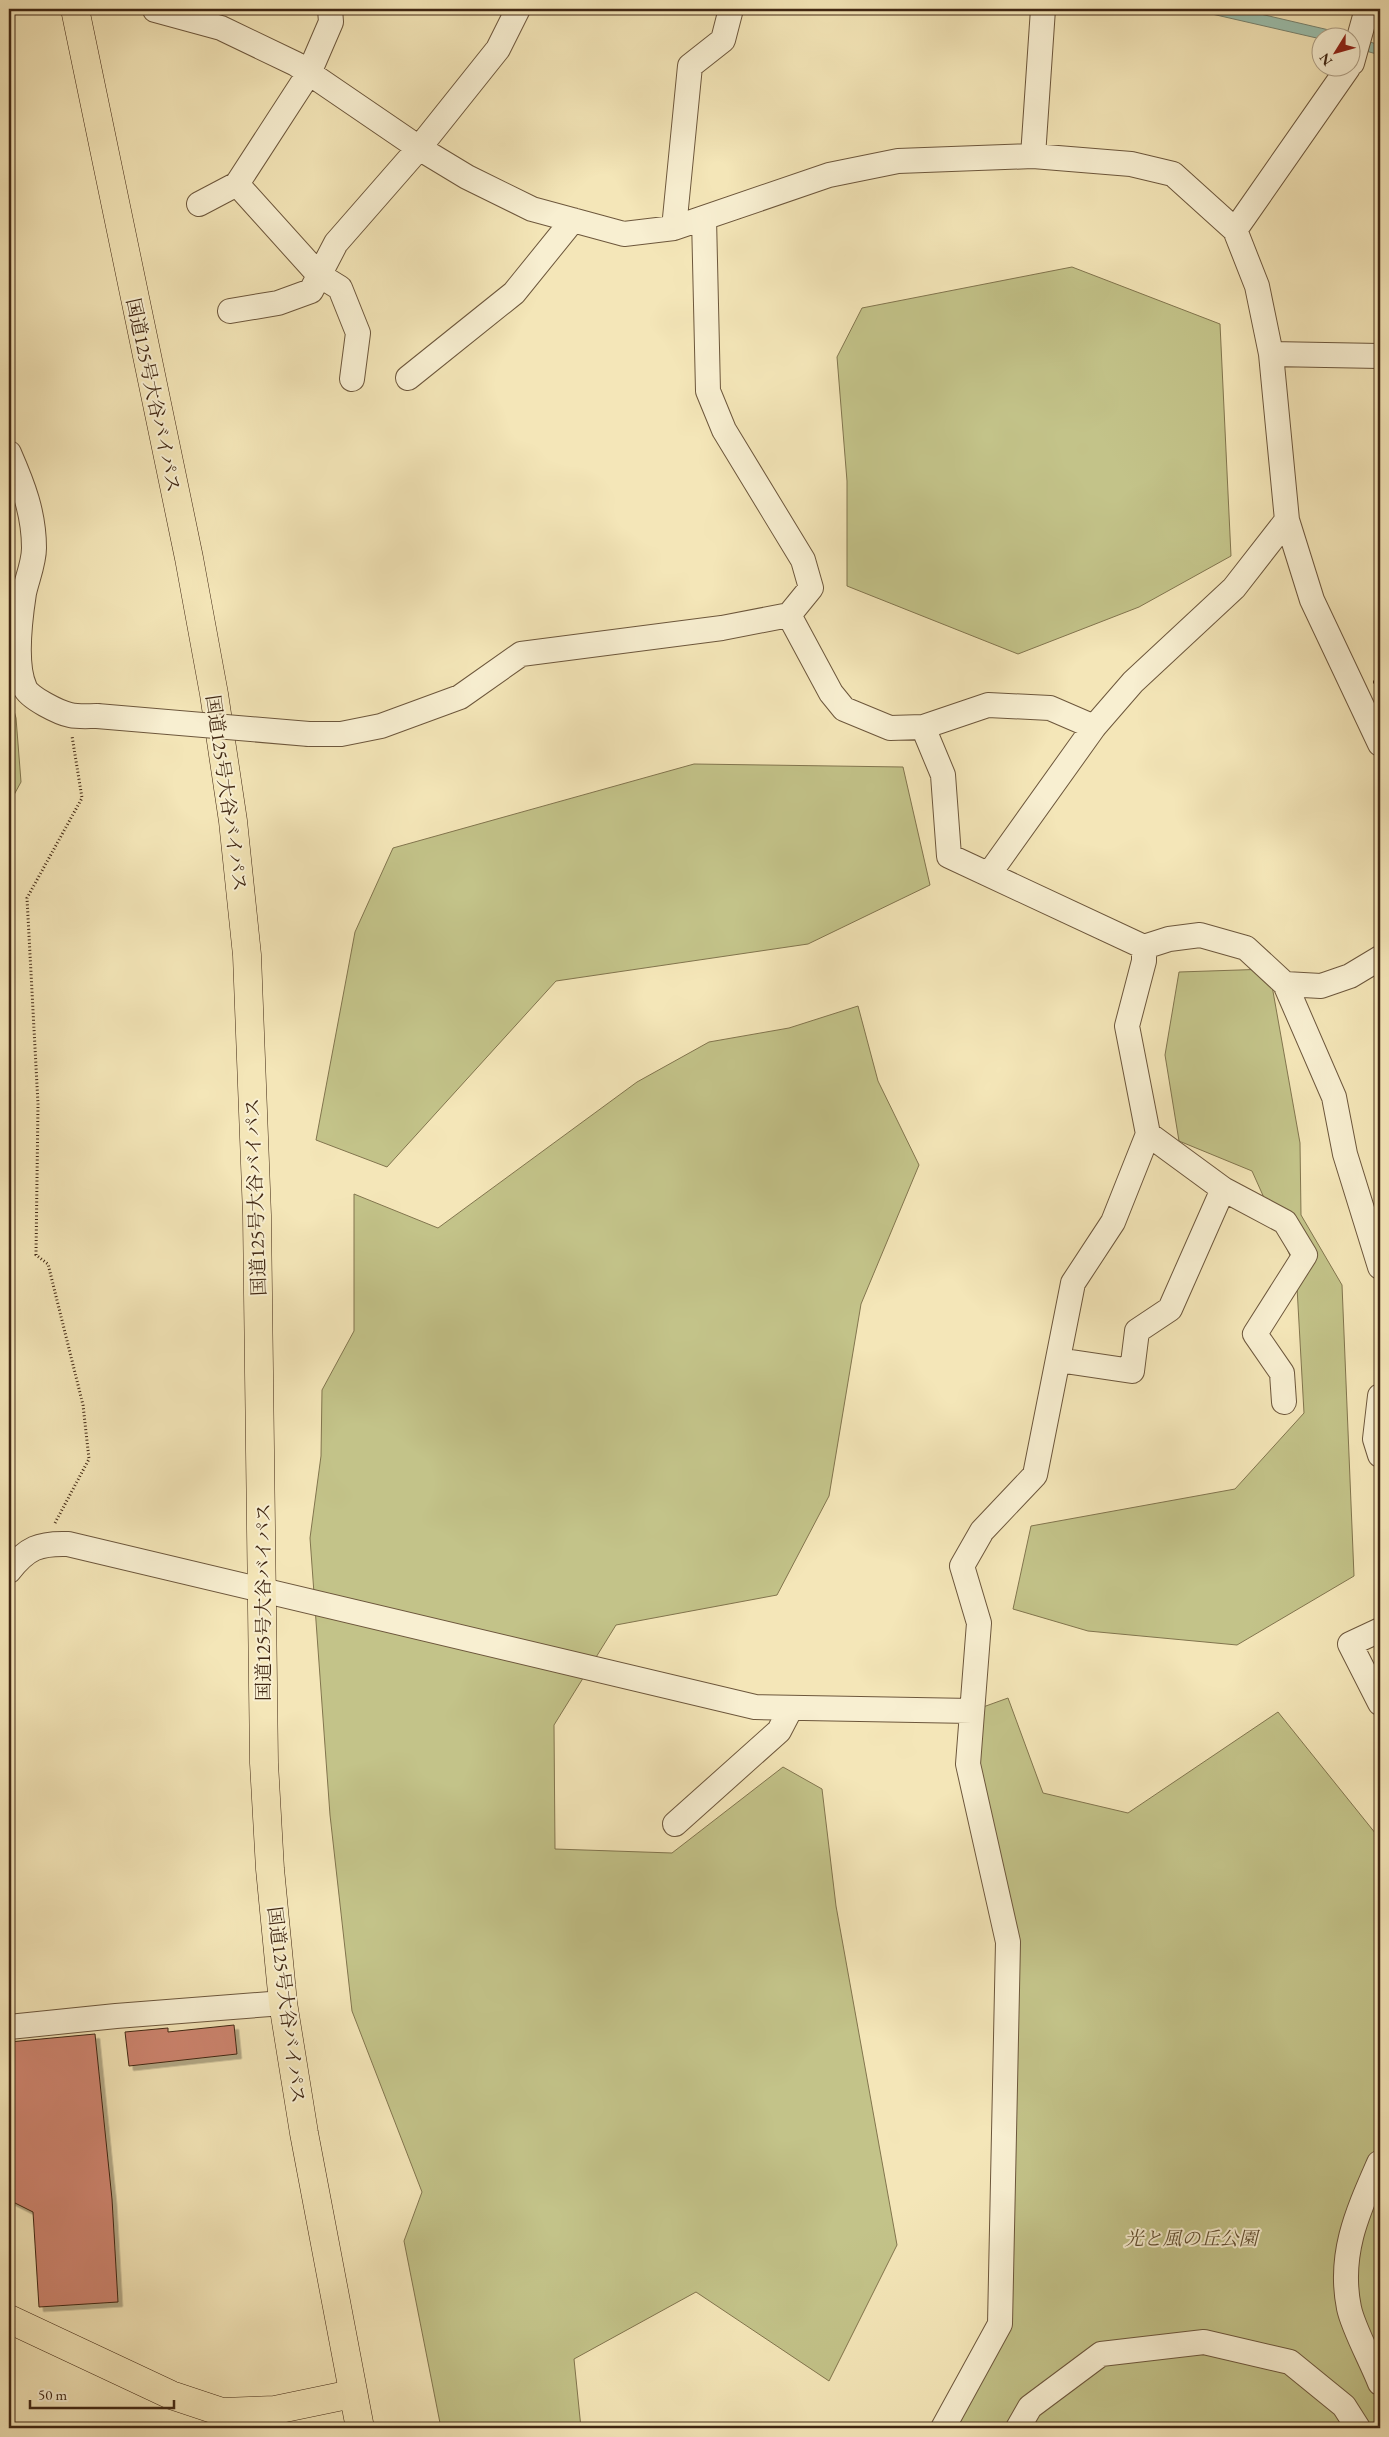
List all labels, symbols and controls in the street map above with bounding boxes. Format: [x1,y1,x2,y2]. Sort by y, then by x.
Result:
north arrow [1312,28,1362,78]
text: N [1315,49,1336,70]
street label: 国道125号大谷バイパス [121,296,186,495]
street label: 国道125号大谷バイパス [200,693,253,893]
street label: 国道125号大谷バイパス [240,1098,271,1296]
street label: 国道125号大谷バイパス [251,1503,276,1701]
street label: 国道125号大谷バイパス [262,1905,311,2105]
park label: 光と風の丘公園 [1124,2226,1260,2251]
scale bar [30,2377,174,2409]
text: 50 m [38,2385,67,2404]

